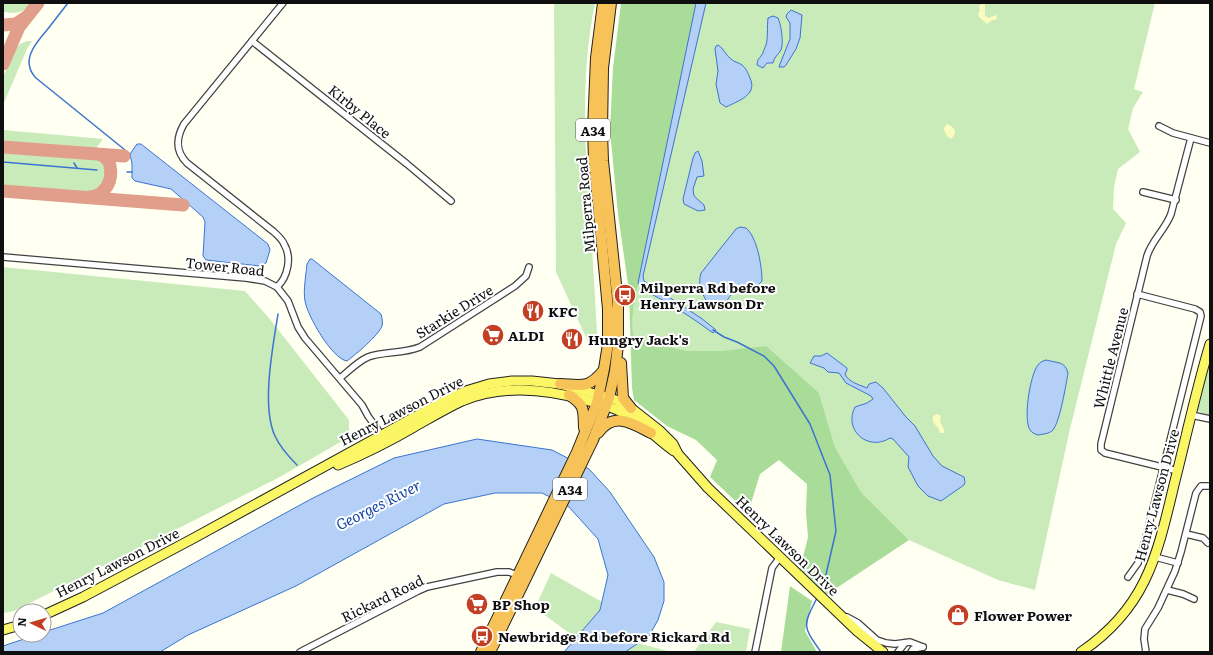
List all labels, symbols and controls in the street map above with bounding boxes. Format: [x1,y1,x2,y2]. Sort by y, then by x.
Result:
street label: Kirby Place [324,79,396,143]
road number: A34 [576,119,610,141]
street label: Milperra Road [571,156,599,254]
street label: Tower Road [184,252,266,280]
place label: Milperra Rd before Henry Lawson Dr [640,277,776,313]
street label: Starkie Drive [412,279,496,343]
bus stop icon: Milperra Rd before Henry Lawson Dr [612,282,638,308]
restaurant icon: KFC [520,298,546,324]
place label: KFC [548,301,578,321]
street label: Whittle Avenue [1088,305,1132,411]
supermarket icon: ALDI [480,322,506,348]
place label: ALDI [508,325,545,345]
restaurant icon: Hungry Jack's [559,326,585,352]
place label: Hungry Jack's [588,329,689,349]
street label: Henry Lawson Drive [336,370,466,450]
street label: Henry Lawson Drive [1129,426,1183,564]
water label: Georges River [331,473,425,535]
road number: A34 [553,478,587,500]
street label: Henry Lawson Drive [732,490,844,600]
street label: Henry Lawson Drive [52,522,182,602]
street label: Rickard Road [337,569,427,627]
supermarket icon: BP Shop [464,591,490,617]
place label: BP Shop [492,594,550,614]
shop icon: Flower Power [945,602,971,628]
north arrow [12,603,52,643]
place label: Flower Power [974,605,1073,625]
text: N [13,617,29,627]
bus stop icon: Newbridge Rd before Rickard Rd [469,623,495,649]
place label: Newbridge Rd before Rickard Rd [498,626,730,646]

